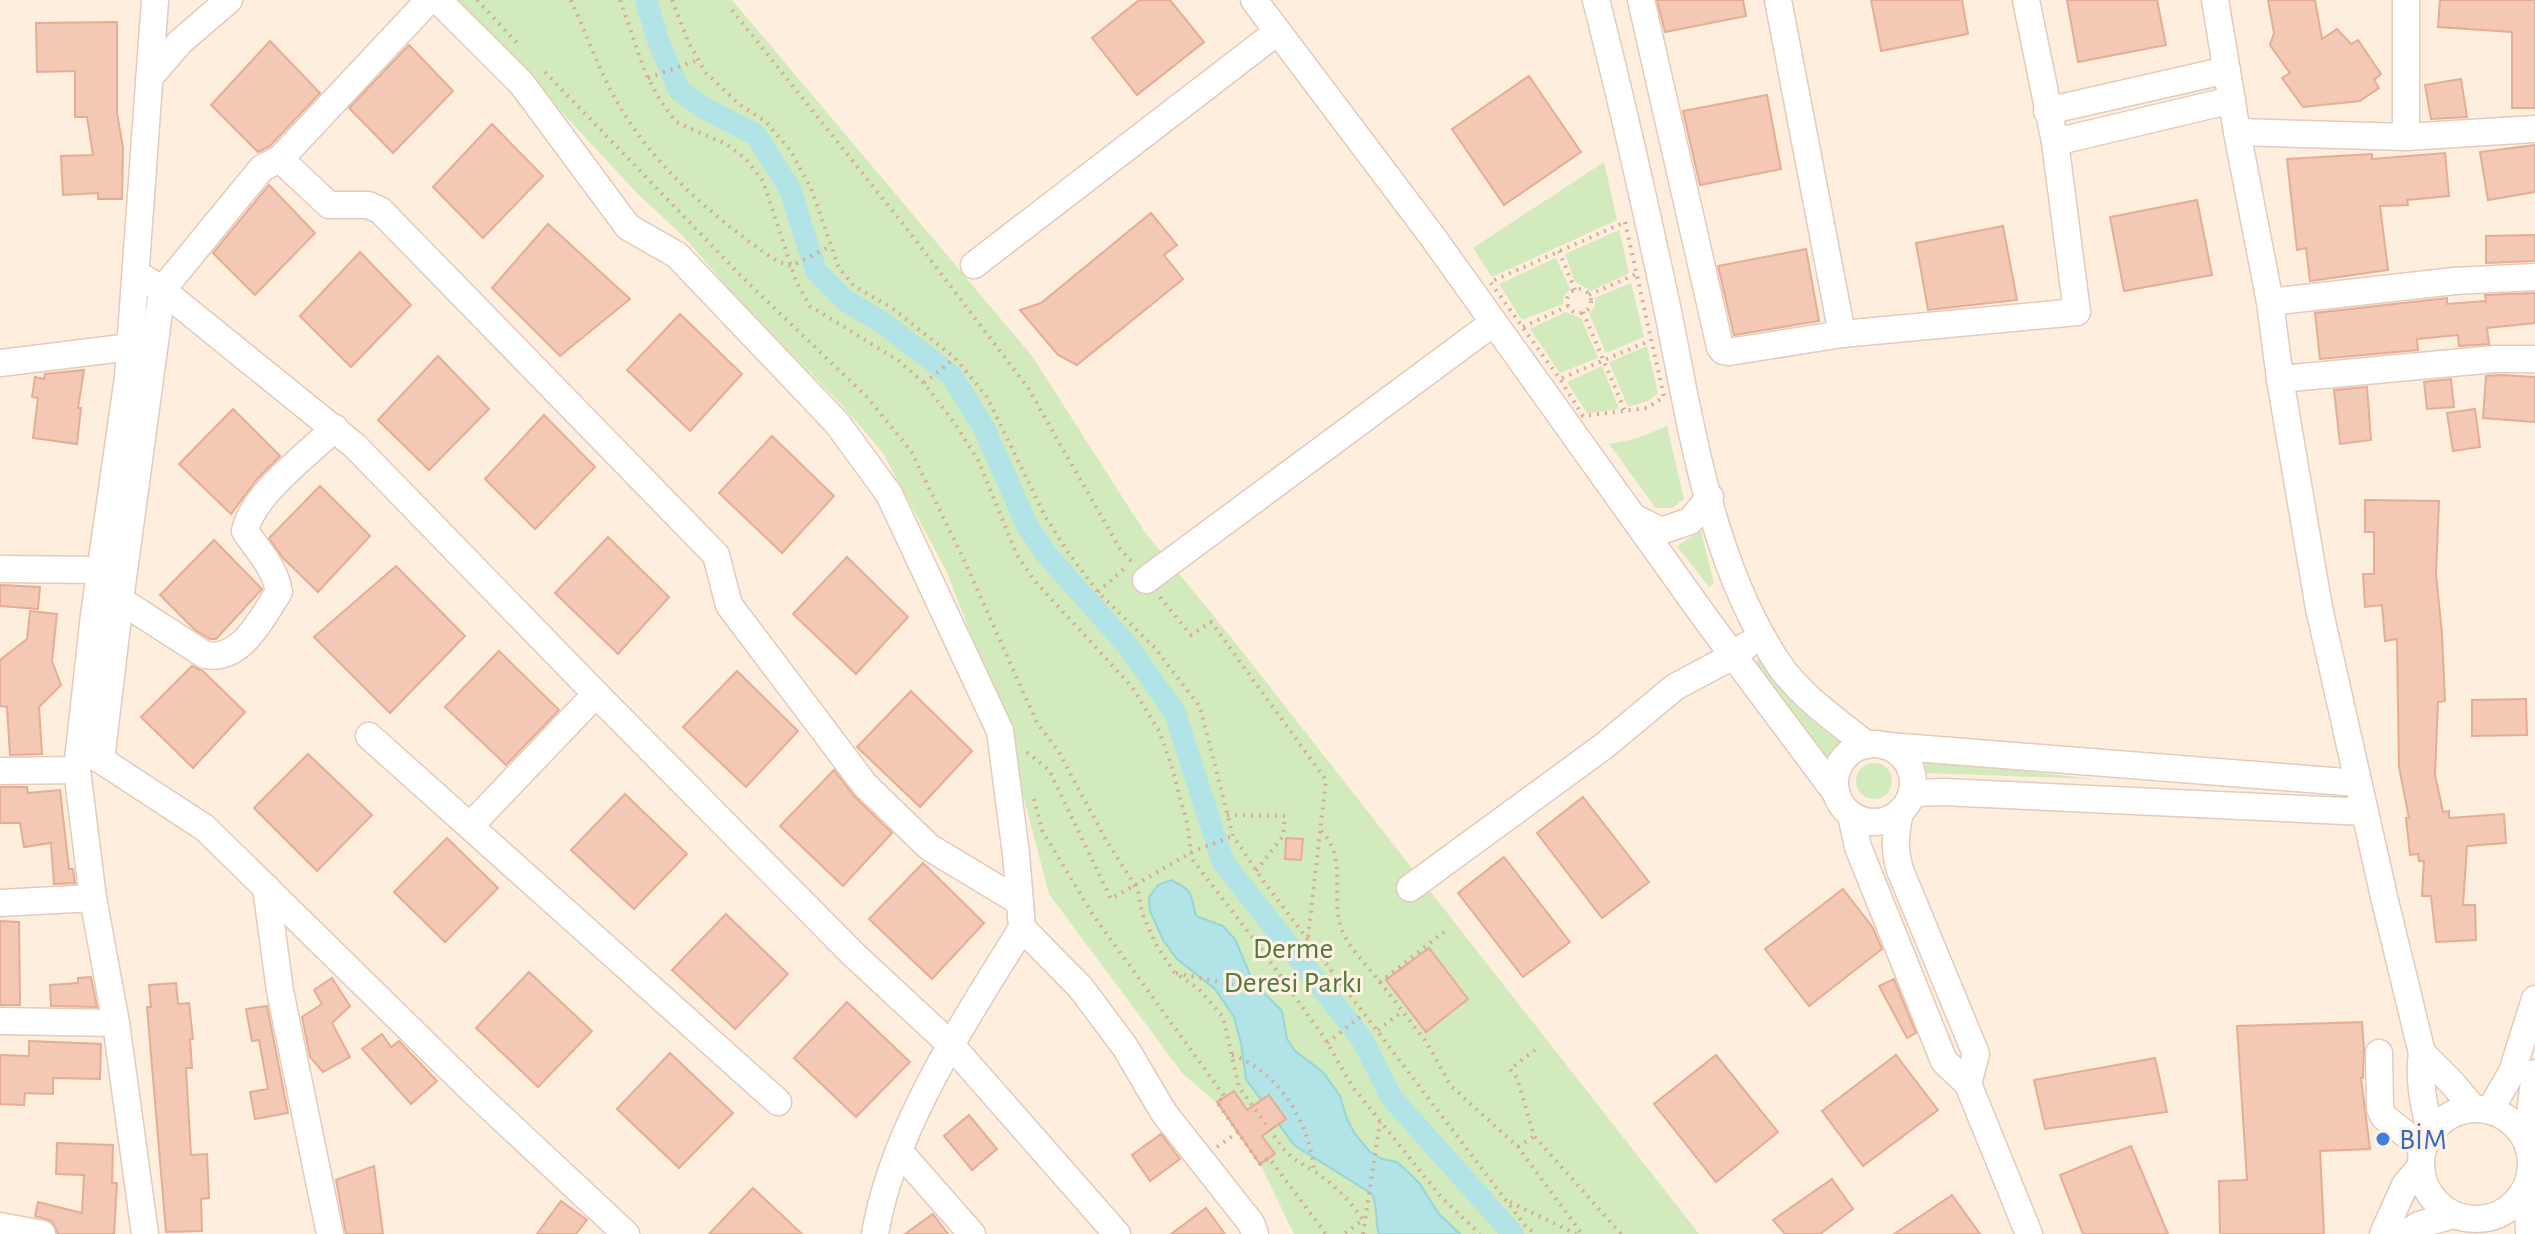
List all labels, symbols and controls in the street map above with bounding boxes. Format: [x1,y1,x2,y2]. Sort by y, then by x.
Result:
park label: Derme Deresi Parkı [1223,934,1363,998]
place label: BİM [2399,1123,2447,1155]
marker: BİM [2374,1130,2392,1148]

